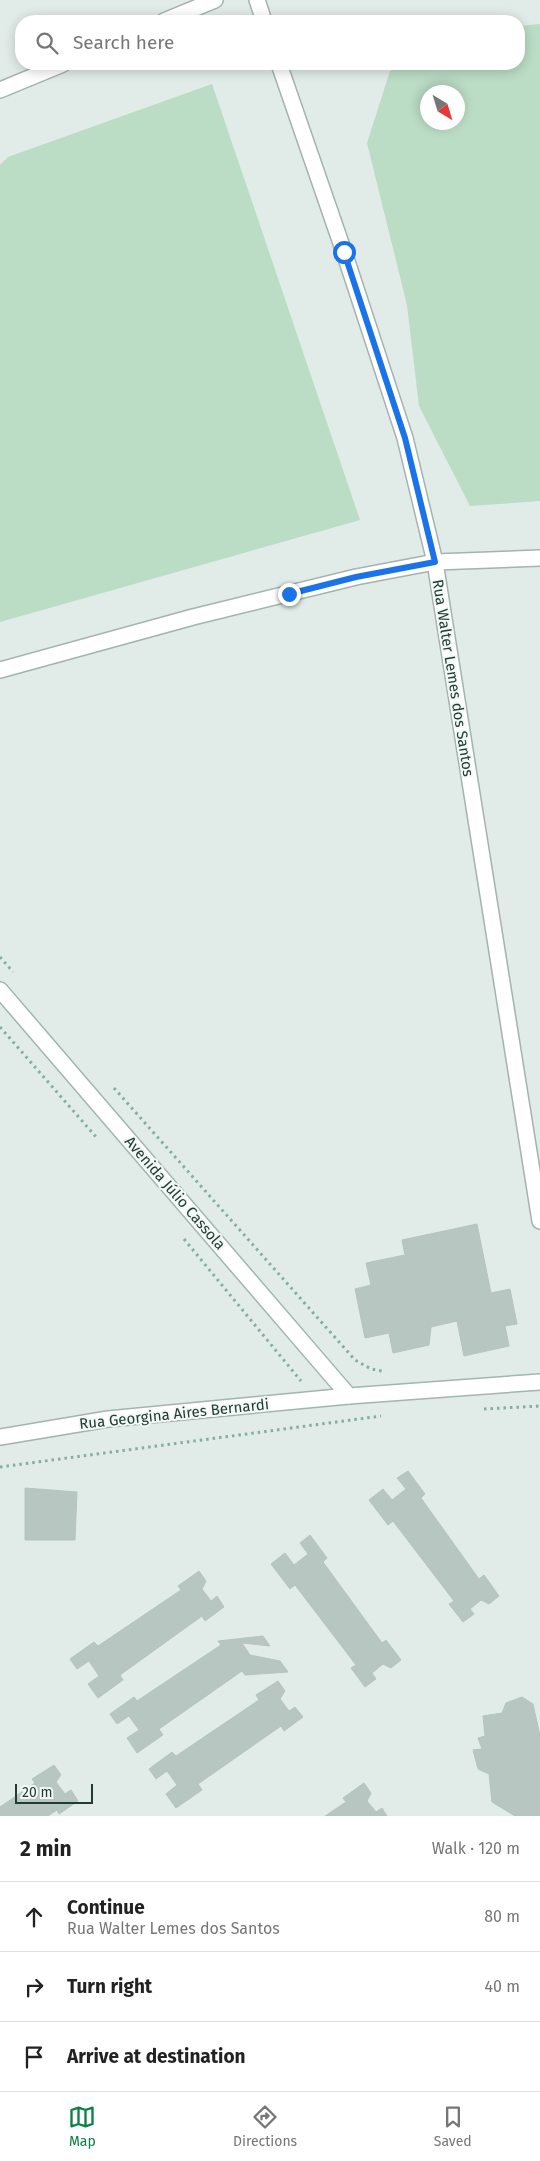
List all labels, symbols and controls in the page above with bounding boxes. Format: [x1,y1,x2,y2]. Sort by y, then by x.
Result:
search box [15,15,525,70]
icon: search [33,29,61,57]
text: Search here [73,31,174,54]
north arrow [420,85,465,130]
route start [333,241,356,264]
street label: Rua Walter Lemes dos Santos [429,578,477,778]
route end [278,583,301,606]
street label: Avenida Júlio Cassola [121,1133,229,1253]
street label: Rua Georgina Aires Bernardi [78,1395,270,1433]
scale bar [15,1781,92,1804]
text: 20 m [22,1784,52,1801]
text: 2 min [20,1836,72,1862]
text: Walk · 120 m [432,1839,520,1858]
text: Continue [67,1896,145,1919]
icon: ahead [20,1903,48,1931]
text: 80 m [484,1907,520,1926]
text: Rua Walter Lemes dos Santos [67,1919,280,1938]
icon: right [20,1973,48,2001]
text: Turn right [67,1975,152,1998]
text: 40 m [485,1977,520,1996]
icon: arrive [20,2043,48,2071]
text: Arrive at destination [67,2045,246,2068]
tab: Map [68,2103,96,2150]
tab: Directions [233,2103,297,2150]
tab: Saved [434,2103,472,2150]

